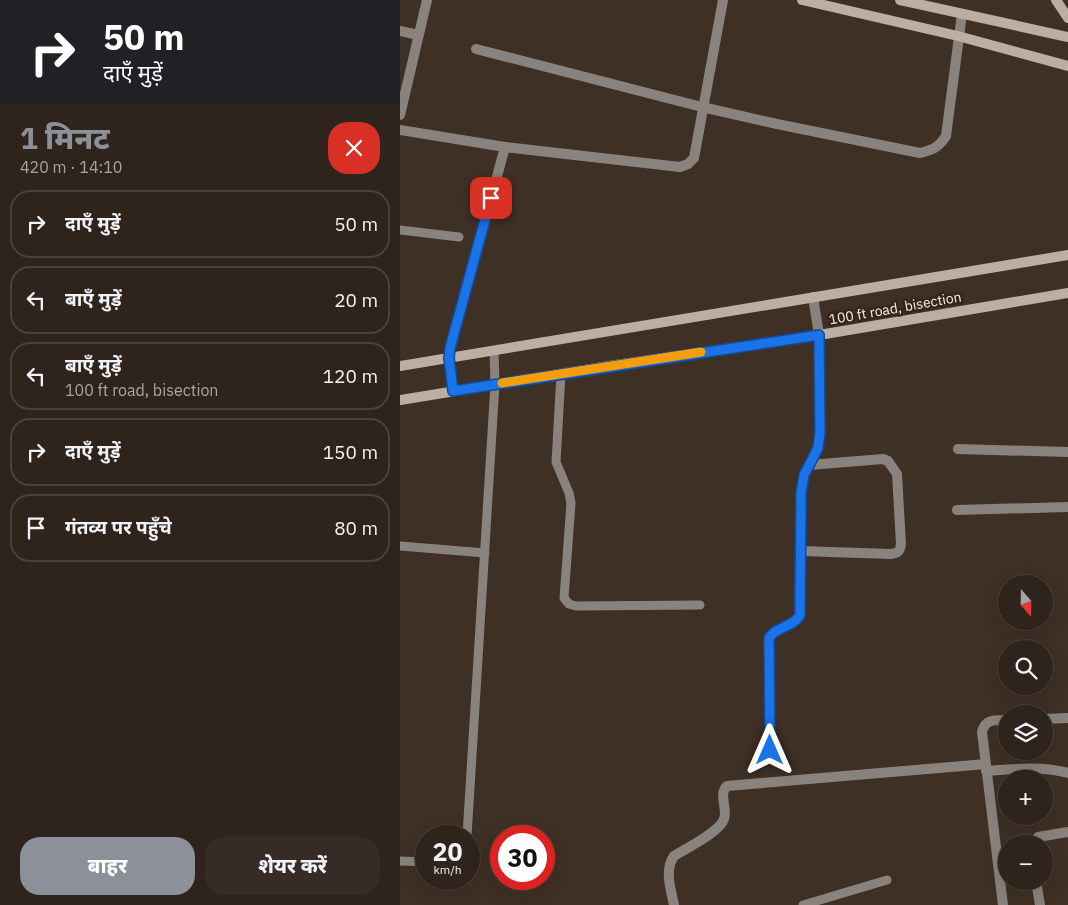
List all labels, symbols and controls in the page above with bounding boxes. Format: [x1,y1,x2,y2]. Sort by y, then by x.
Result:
text: 50 m [103,14,185,60]
icon: right [20,20,85,85]
text: दाएँ मुड़ें [103,58,163,87]
text: 1 मिनट [20,118,110,157]
button: close [328,122,380,174]
text: 420 m · 14:10 [20,157,122,177]
pin [470,177,512,219]
icon: arrive [477,184,505,212]
icon: right [22,210,50,238]
text: दाएँ मुड़ें [65,211,121,235]
text: 50 m [334,212,378,236]
icon: left [22,286,50,314]
text: बाएँ मुड़ें [65,287,122,311]
street label: 100 ft road, bisection [827,287,963,329]
text: 20 m [334,288,378,312]
text: बाएँ मुड़ें [65,353,122,377]
icon: left [22,362,50,390]
text: 120 m [323,364,378,388]
text: 100 ft road, bisection [65,380,218,400]
icon: right [22,438,50,466]
text: दाएँ मुड़ें [65,439,121,463]
text: 150 m [323,440,378,464]
icon: arrive [22,514,50,542]
text: गंतव्य पर पहुँचे [65,515,172,539]
text: 80 m [334,516,378,540]
north arrow [998,575,1052,630]
map controls [998,575,1053,890]
button: search [998,640,1053,695]
button: layers [998,705,1053,760]
position arrow [743,723,795,775]
button: + [998,770,1053,825]
speed limit sign: 30 [490,825,555,890]
text: 20 [432,835,463,868]
button: − [998,835,1053,890]
button: बाहर [20,837,195,895]
button: शेयर करें [205,837,380,895]
text: km/h [433,862,462,877]

